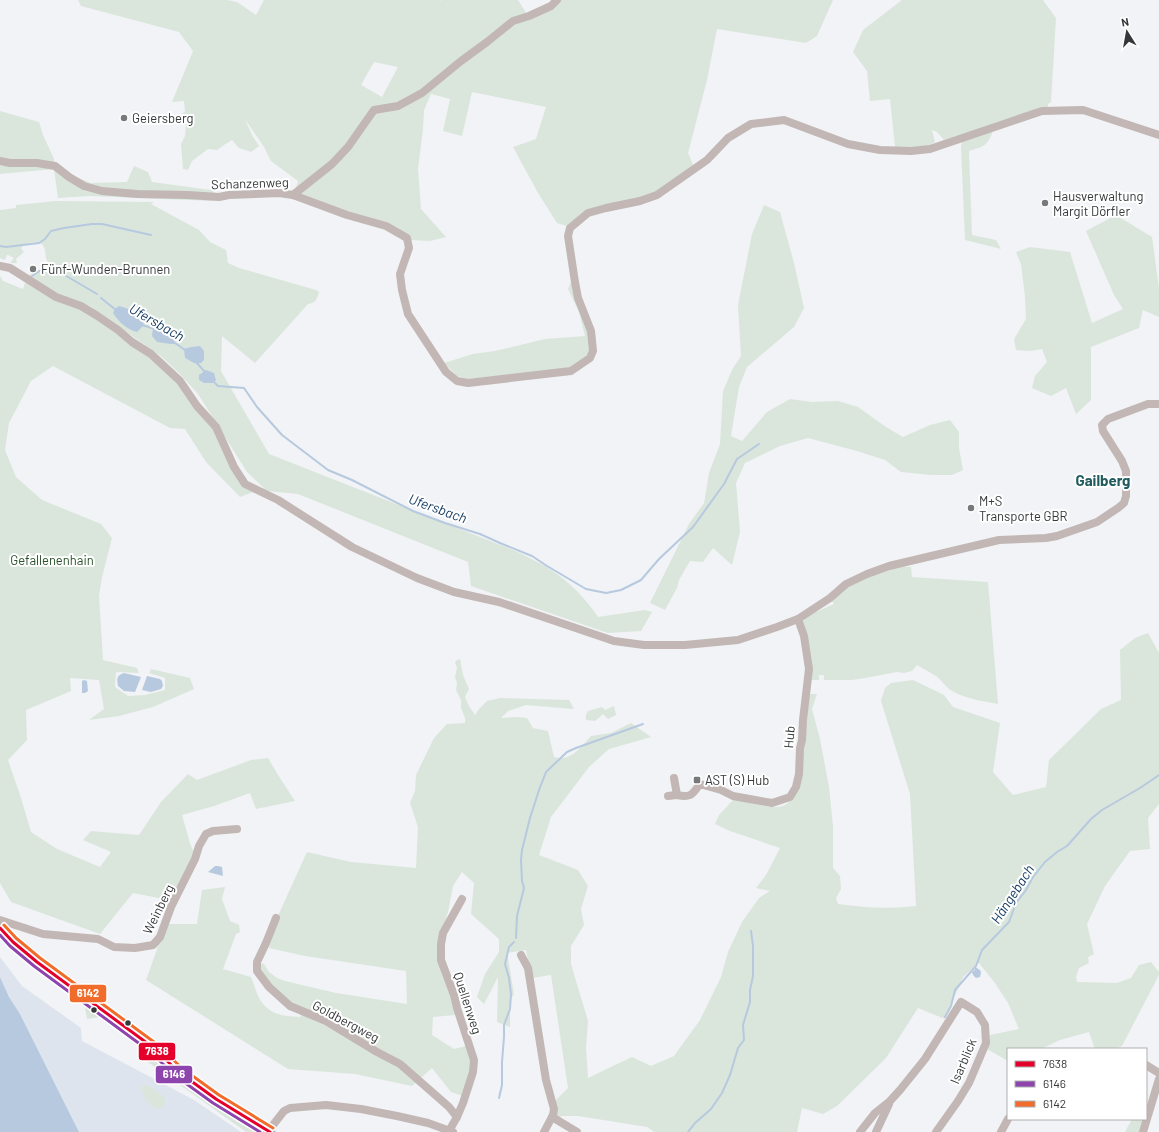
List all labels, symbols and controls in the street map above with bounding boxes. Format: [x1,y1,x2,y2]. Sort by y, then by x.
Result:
north arrow [1107,12,1147,52]
text: N [1120,15,1130,29]
place label: Geiersberg [132,110,194,126]
marker: Geiersberg [119,113,129,123]
street label: Schanzenweg [211,174,289,192]
place label: Hausverwaltung Margit Dörfler [1053,188,1144,219]
marker: Hausverwaltung Margit Dörfler [1040,198,1050,208]
place label: Fünf-Wunden-Brunnen [41,261,170,277]
marker: Fünf-Wunden-Brunnen [28,264,38,274]
water label: Ufersbach [126,299,188,345]
district label: Gailberg [1076,471,1130,489]
water label: Ufersbach [406,490,470,526]
place label: M+S Transporte GBR [979,493,1068,524]
marker: M+S Transporte GBR [966,503,976,513]
park label: Gefallenenhain [10,552,94,568]
street label: Hub [780,725,798,749]
place label: AST (S) Hub [705,772,769,788]
marker: AST (S) Hub [692,775,702,785]
water label: Hängebach [987,861,1037,927]
street label: Weinberg [139,881,177,937]
street label: Quellenweg [450,970,486,1036]
line badge: 6142 [69,984,107,1003]
text: 6142 [77,986,99,999]
street label: Goldbergweg [310,997,382,1045]
unlabelled marker [89,1005,99,1015]
unlabelled marker [123,1018,133,1028]
street label: Isarblick [946,1035,980,1086]
line badge: 7638 [138,1042,176,1061]
text: 7638 [145,1044,169,1057]
legend [1007,1048,1147,1120]
text: 7638 [1043,1056,1067,1070]
line badge: 6146 [155,1065,193,1084]
text: 6146 [163,1067,185,1080]
text: 6146 [1043,1076,1066,1090]
text: 6142 [1043,1096,1066,1110]

